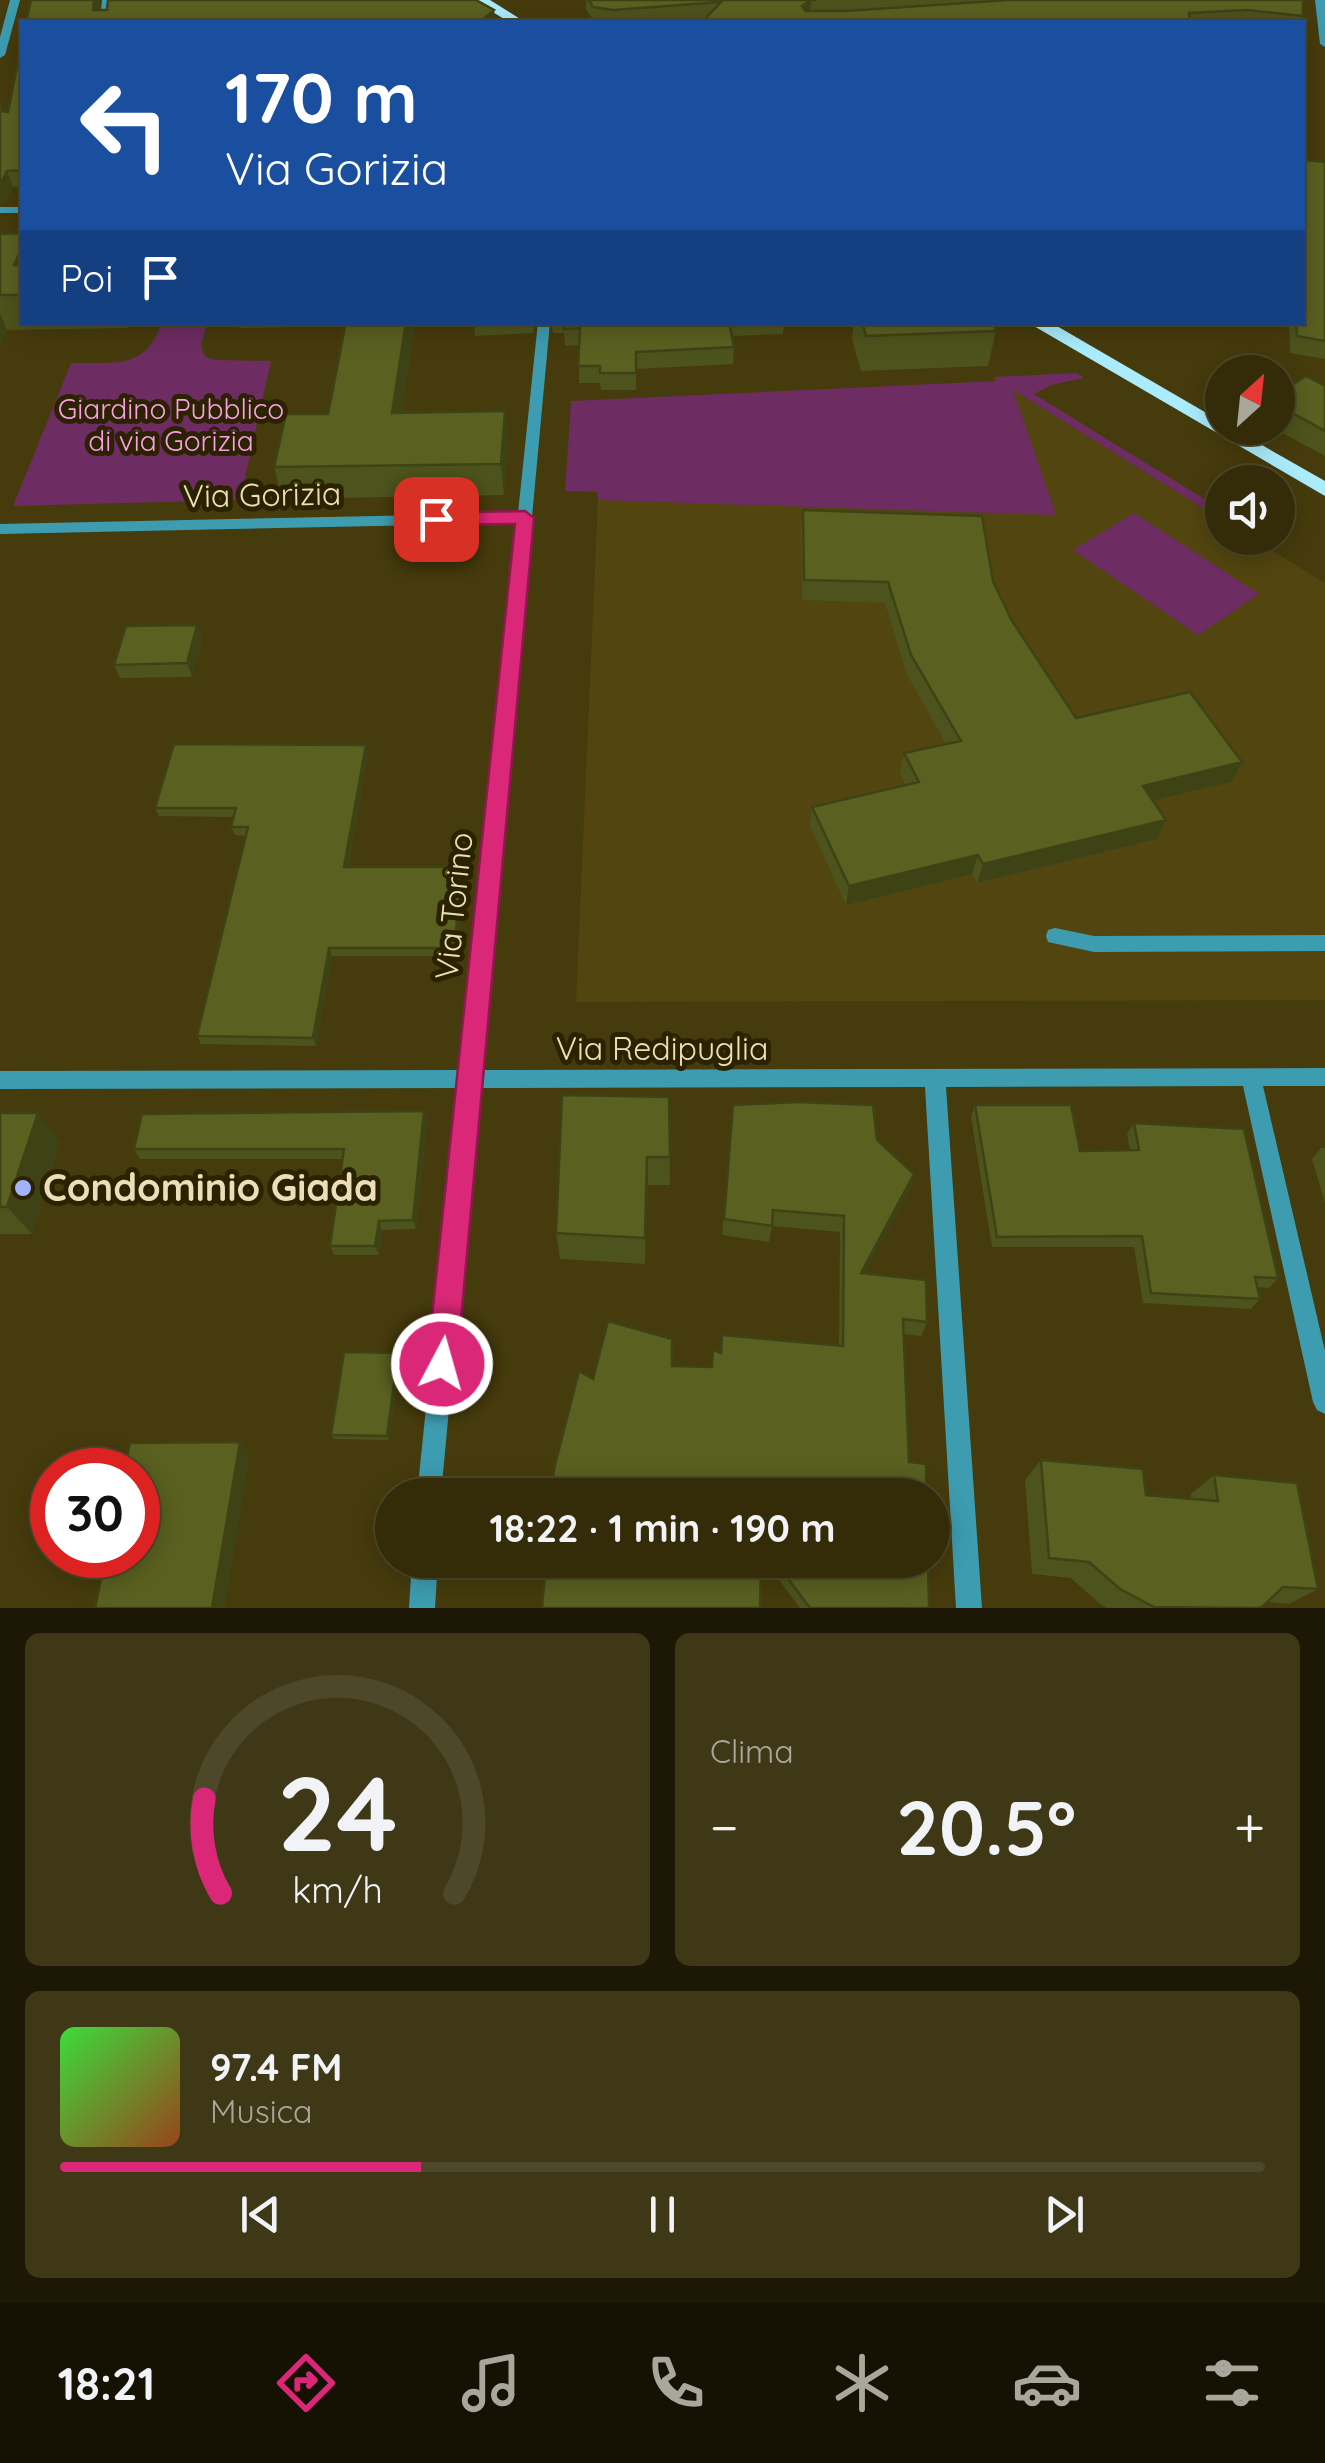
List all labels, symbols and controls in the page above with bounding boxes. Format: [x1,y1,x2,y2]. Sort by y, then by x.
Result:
text: 170 m [225,53,418,141]
icon: left [60,60,190,190]
text: Via Gorizia [225,140,448,196]
icon: arrive [133,250,188,305]
text: Poi [60,254,113,302]
north arrow [1205,355,1295,445]
map controls [1205,355,1295,555]
park label: Giardino Pubblico di via Gorizia [58,391,284,458]
button: sound [1205,465,1295,555]
street label: Via Gorizia [182,473,342,515]
pin [394,477,479,562]
icon: arrive [409,492,464,547]
street label: Via Torino [425,830,481,982]
street label: Via Redipuglia [556,1028,768,1068]
place label: Condominio Giada [43,1163,378,1211]
marker: Condominio Giada [12,1177,34,1199]
position arrow [390,1312,494,1416]
speed limit sign: 30 [30,1448,160,1578]
text: 18:22 · 1 min · 190 m [489,1504,836,1552]
text: Clima [710,1731,794,1771]
text: 24 [277,1747,398,1877]
text: 20.5° [896,1780,1076,1874]
text: − [710,1792,739,1861]
text: + [1234,1792,1265,1861]
text: km/h [292,1867,383,1912]
text: 97.4 FM [210,2043,342,2091]
text: Musica [210,2091,313,2131]
icon: previous [233,2187,288,2242]
icon: pause [635,2187,690,2242]
icon: next [1037,2187,1092,2242]
icon: directions [271,2348,341,2418]
icon: music [456,2348,526,2418]
icon: phone [641,2348,711,2418]
icon: climate [827,2348,897,2418]
icon: car [1012,2348,1082,2418]
icon: filters [1197,2348,1267,2418]
text: 18:21 [58,2355,155,2411]

